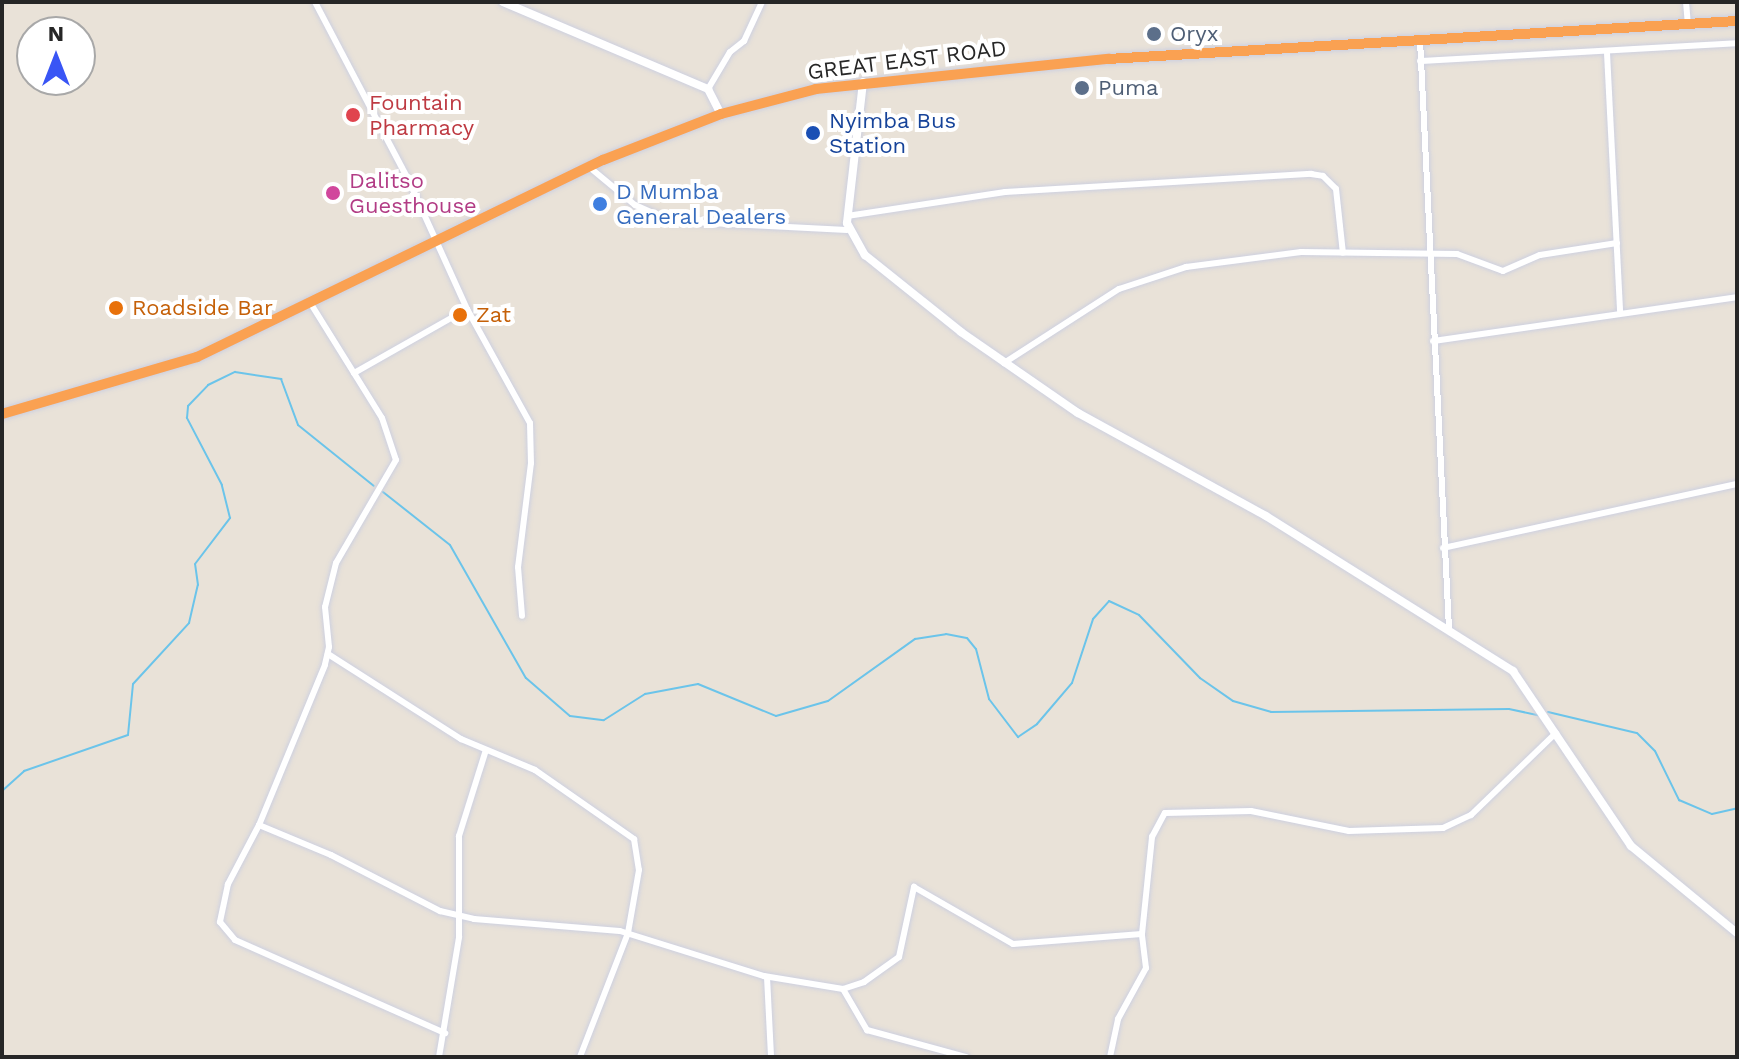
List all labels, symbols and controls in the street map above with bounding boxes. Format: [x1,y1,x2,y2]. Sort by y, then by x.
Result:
north arrow [16,16,96,96]
text: N [48,21,64,46]
place label: Oryx [1170,21,1218,47]
marker: Oryx [1145,25,1163,43]
street label: GREAT EAST ROAD [805,35,1009,85]
place label: Puma [1098,75,1158,101]
marker: Puma [1073,79,1091,97]
place label: Fountain Pharmacy [369,89,474,140]
marker: Fountain Pharmacy [344,106,362,124]
place label: Nyimba Bus Station [829,107,957,158]
marker: Nyimba Bus Station [804,124,822,142]
place label: Dalitso Guesthouse [349,167,477,218]
place label: D Mumba General Dealers [616,178,787,230]
marker: Dalitso Guesthouse [324,184,342,202]
marker: D Mumba General Dealers [591,195,609,213]
place label: Roadside Bar [132,295,273,321]
marker: Roadside Bar [107,299,125,317]
place label: Zat [476,302,511,328]
marker: Zat [451,306,469,324]

